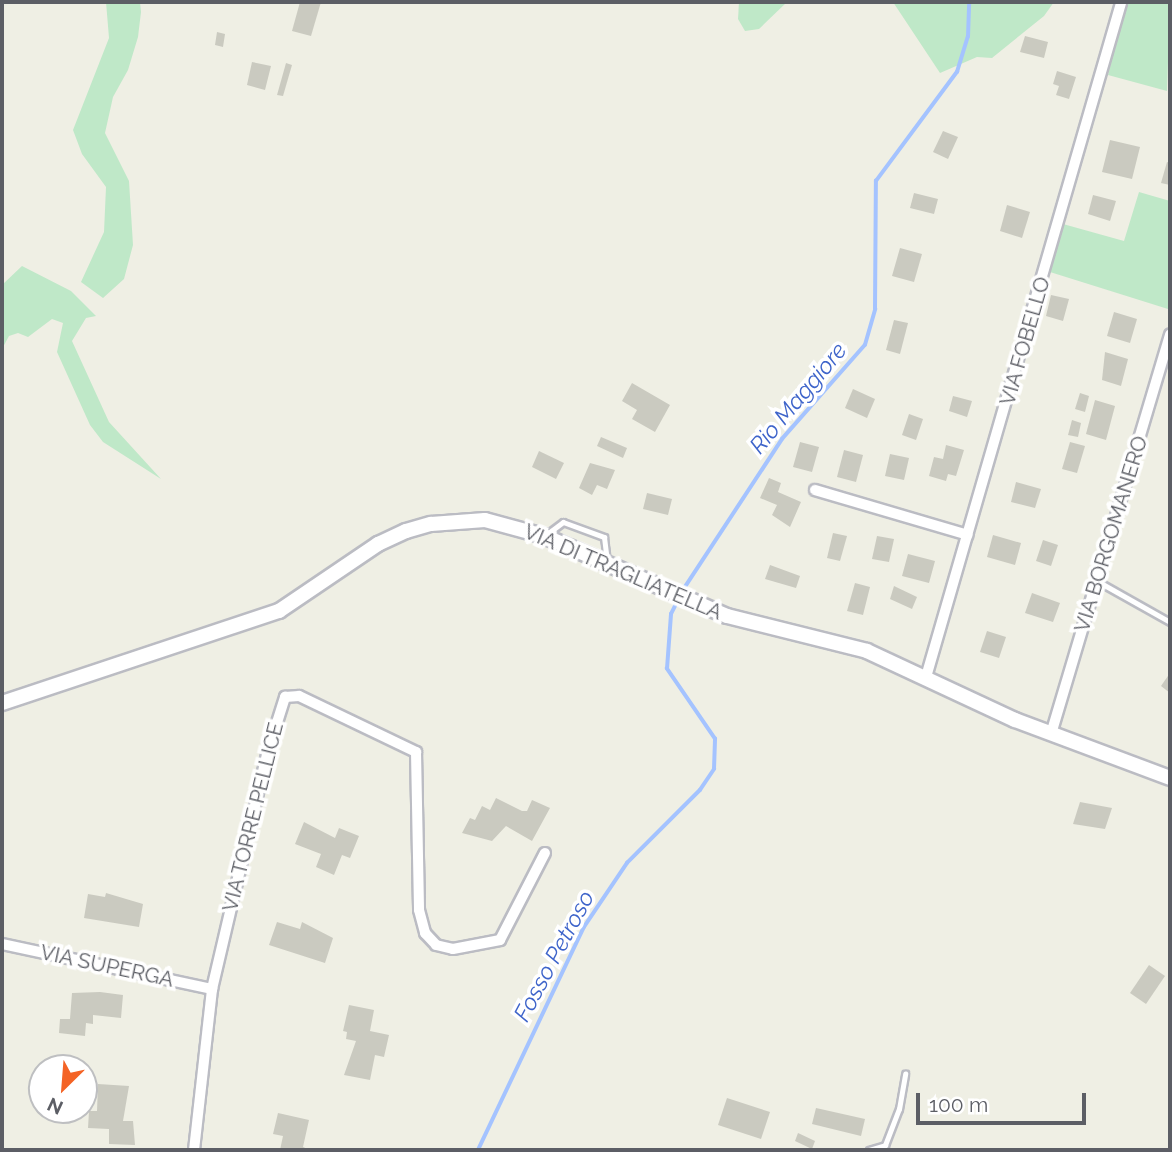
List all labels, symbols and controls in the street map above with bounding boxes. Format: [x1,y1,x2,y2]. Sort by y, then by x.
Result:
street label: VIA FOBELLO [995,273,1055,409]
water label: Rio Maggiore [744,337,852,459]
street label: VIA BORGOMANERO [1069,433,1153,635]
street label: VIA DI TRAGLIATELLA [519,519,727,625]
street label: VIA TORRE PELLICE [217,719,289,915]
water label: Fosso Petroso [508,886,600,1026]
street label: VIA SUPERGA [38,939,176,993]
north arrow [28,1054,98,1124]
scale bar [920,1078,1090,1122]
text: 100 m [929,1092,988,1117]
text: N [44,1093,66,1119]

